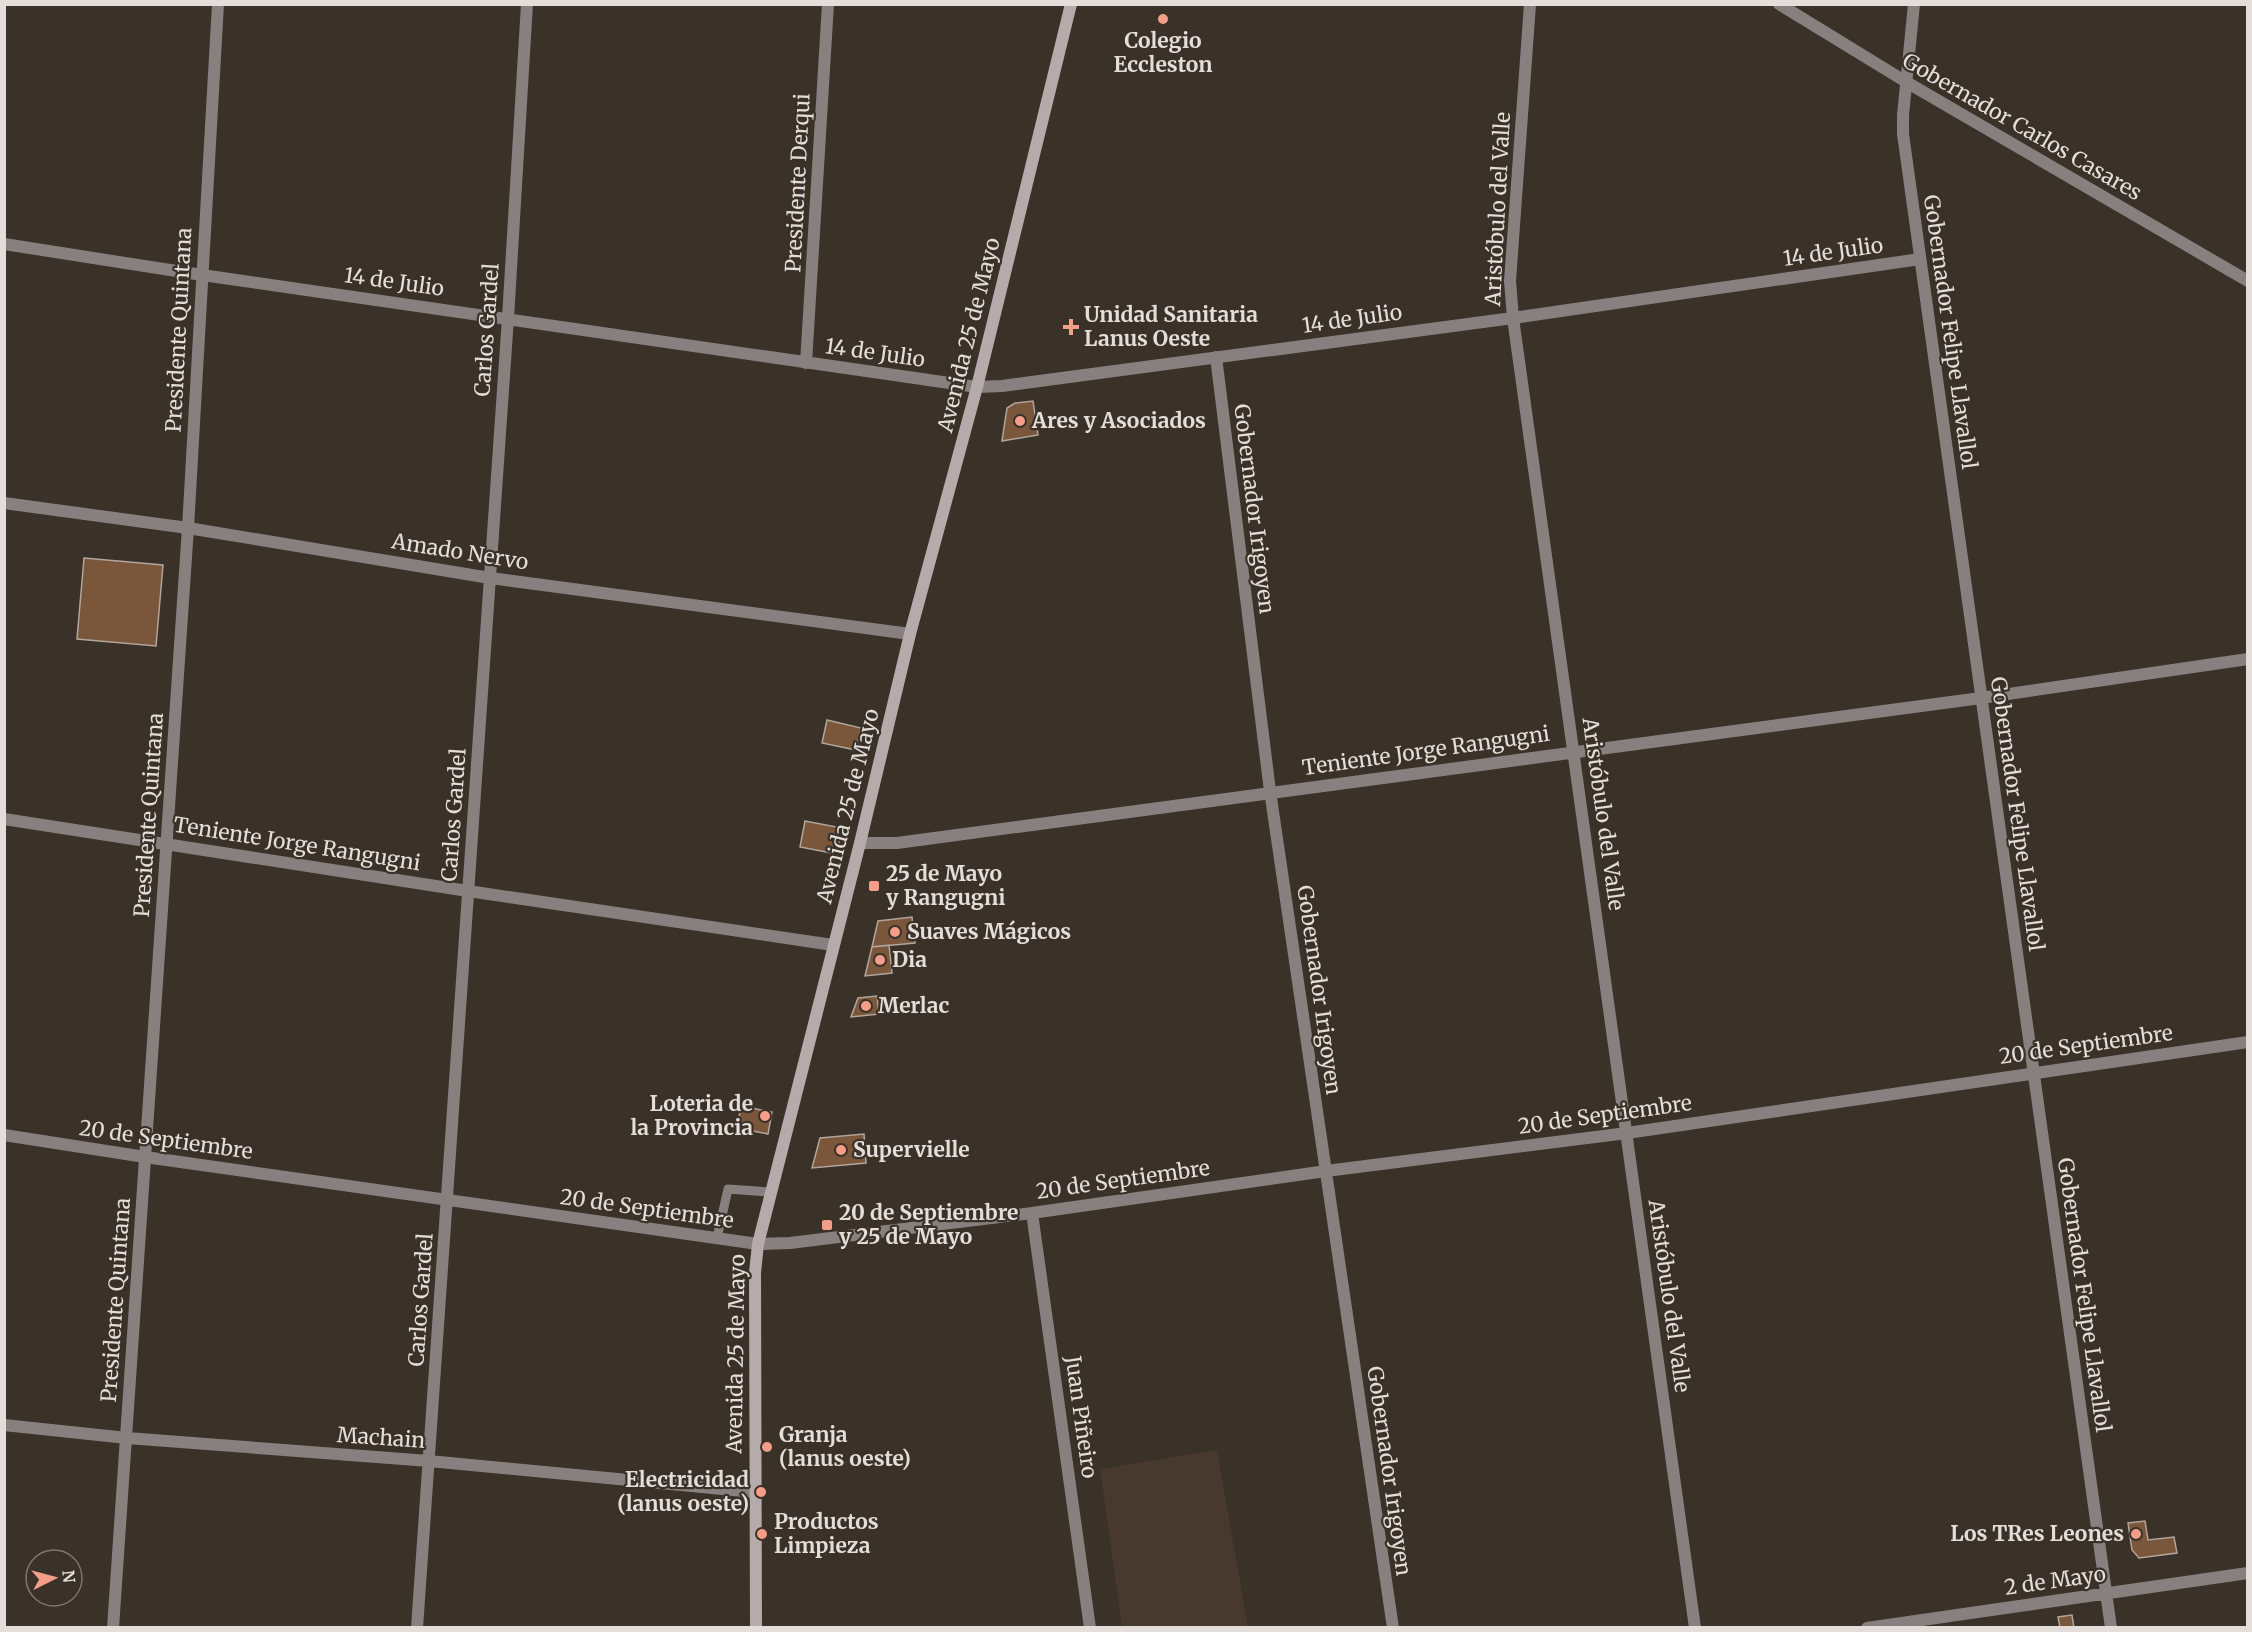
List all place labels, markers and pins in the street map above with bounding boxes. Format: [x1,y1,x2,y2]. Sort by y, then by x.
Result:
marker: Colegio Eccleston [1156,12,1170,26]
place label: Colegio Eccleston [1114,27,1212,78]
place label: Unidad Sanitaria Lanus Oeste [1084,301,1258,352]
marker: Unidad Sanitaria Lanus Oeste [1062,318,1080,336]
place label: Ares y Asociados [1031,407,1206,434]
marker: Ares y Asociados [1013,414,1027,428]
place label: 25 de Mayo y Rangugni [886,860,1006,911]
marker: 25 de Mayo y Rangugni [867,879,881,893]
place label: Suaves Mágicos [907,918,1071,945]
marker: Suaves Mágicos [888,925,902,939]
place label: Dia [892,946,927,973]
marker: Dia [873,953,887,967]
place label: Merlac [878,992,949,1019]
marker: Merlac [859,999,873,1013]
place label: Loteria de la Provincia [631,1090,753,1141]
marker: Loteria de la Provincia [758,1109,772,1123]
place label: Supervielle [853,1136,970,1163]
marker: Supervielle [834,1143,848,1157]
place label: 20 de Septiembre y 25 de Mayo [839,1199,1018,1250]
marker: 20 de Septiembre y 25 de Mayo [820,1218,834,1232]
place label: Granja (lanus oeste) [779,1421,911,1472]
marker: Granja (lanus oeste) [760,1440,774,1454]
place label: Electricidad (lanus oeste) [617,1466,749,1517]
marker: Electricidad (lanus oeste) [754,1485,768,1499]
place label: Productos Limpieza [774,1508,879,1559]
place label: Los TRes Leones [1950,1520,2124,1547]
marker: Productos Limpieza [755,1527,769,1541]
marker: Los TRes Leones [2129,1527,2143,1541]

